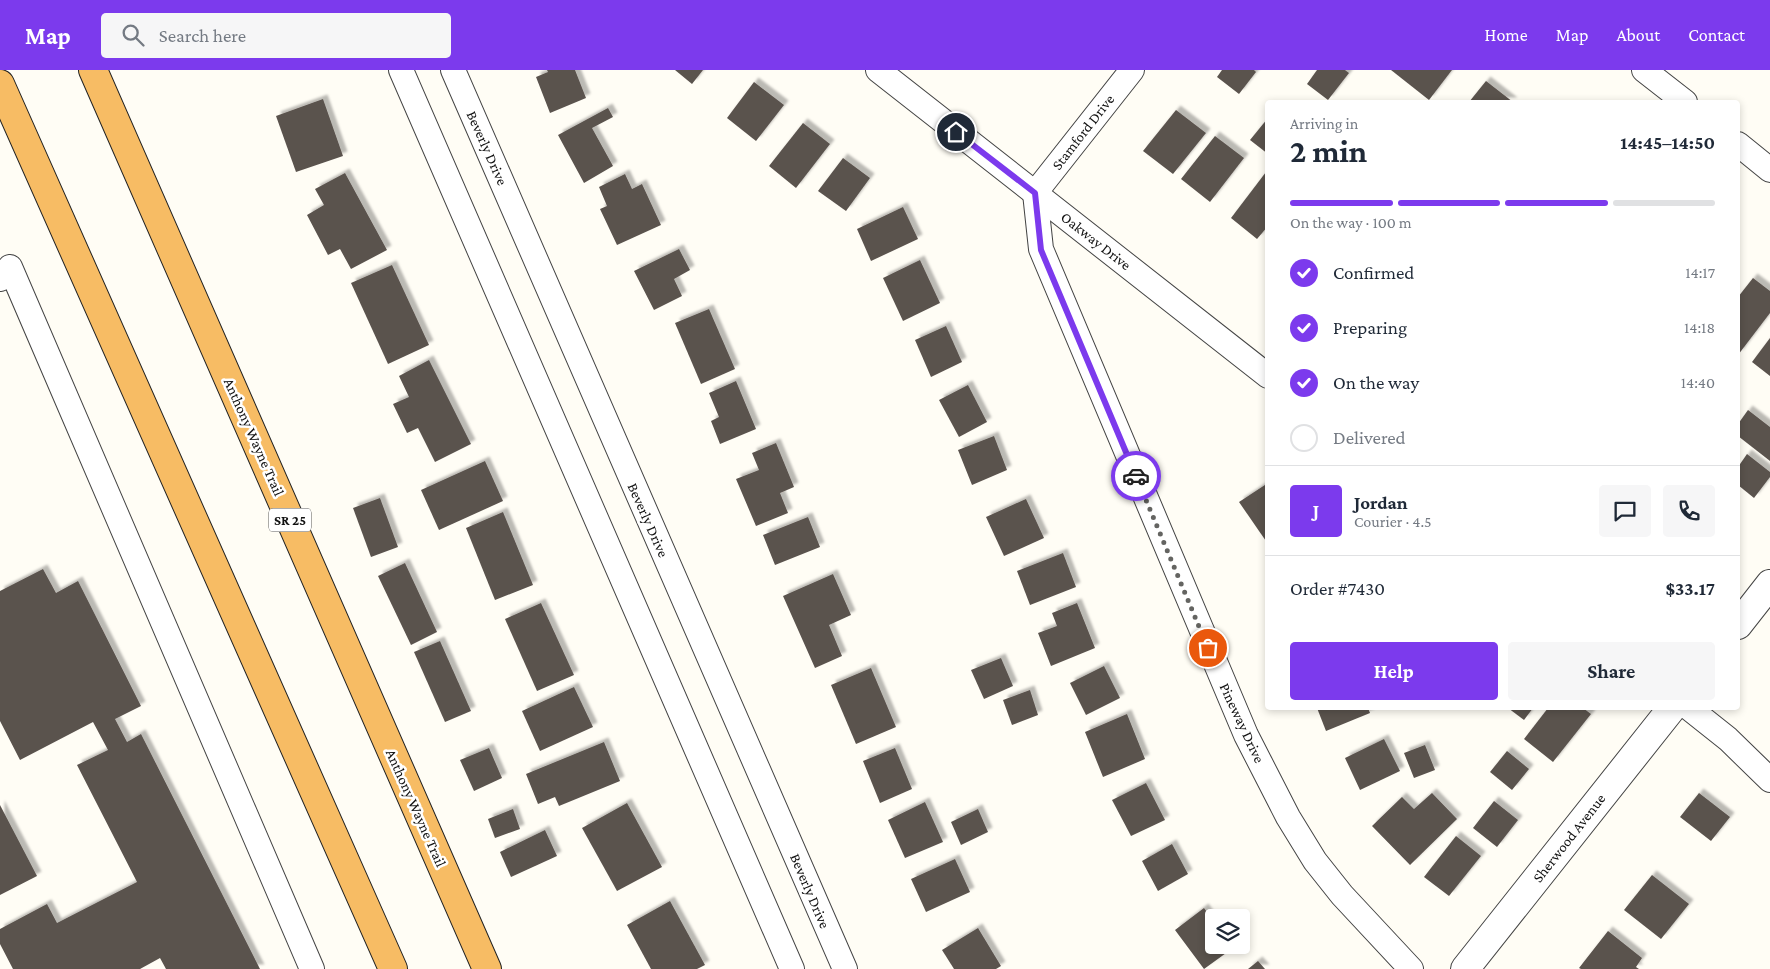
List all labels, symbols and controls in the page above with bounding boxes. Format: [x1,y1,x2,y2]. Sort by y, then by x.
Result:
search box [101,13,451,58]
icon: search [119,21,147,49]
text: Map [25,22,71,49]
text: Search here [159,25,246,46]
text: Home [1485,25,1528,45]
text: Map [1556,25,1588,45]
text: About [1616,25,1660,45]
text: Contact [1688,25,1745,45]
street label: Stamford Drive [1049,91,1118,173]
street label: Beverly Drive [463,108,511,188]
pin [935,111,977,153]
text: Arriving in [1290,115,1358,132]
icon: home [942,118,970,146]
text: 14:45–14:50 [1620,132,1715,153]
text: 2 min [1290,133,1367,169]
street label: Oakway Drive [1057,209,1134,274]
text: On the way · 100 m [1290,214,1412,231]
icon: check [1290,259,1318,287]
text: Confirmed [1333,262,1414,283]
text: 14:17 [1685,264,1715,281]
icon: check [1290,314,1318,342]
text: Preparing [1333,317,1407,338]
text: 14:18 [1684,319,1715,336]
icon: check [1290,369,1318,397]
text: On the way [1333,372,1419,393]
text: 14:40 [1681,374,1715,391]
street label: Anthony Wayne Trail [220,376,287,499]
text: Delivered [1333,427,1406,448]
courier [1111,451,1161,501]
icon: car [1122,462,1150,490]
street label: Beverly Drive [624,480,672,560]
button: chat [1599,485,1651,537]
button: phone [1663,485,1715,537]
text: Jordan [1354,492,1408,513]
text: J [1313,500,1319,521]
road number: SR 25 [269,508,311,532]
text: Courier · 4.5 [1354,513,1432,530]
text: Order #7430 [1290,578,1385,599]
text: $33.17 [1666,578,1715,599]
pin [1187,627,1229,669]
icon: bag [1194,634,1222,662]
button: Help [1290,642,1498,700]
button: Share [1508,642,1715,700]
street label: Pineway Drive [1216,681,1268,766]
street label: Anthony Wayne Trail [382,747,449,870]
street label: Sherwood Avenue [1530,790,1609,885]
street label: Beverly Drive [786,851,833,932]
map controls [1205,909,1250,954]
button: layers [1205,909,1250,954]

